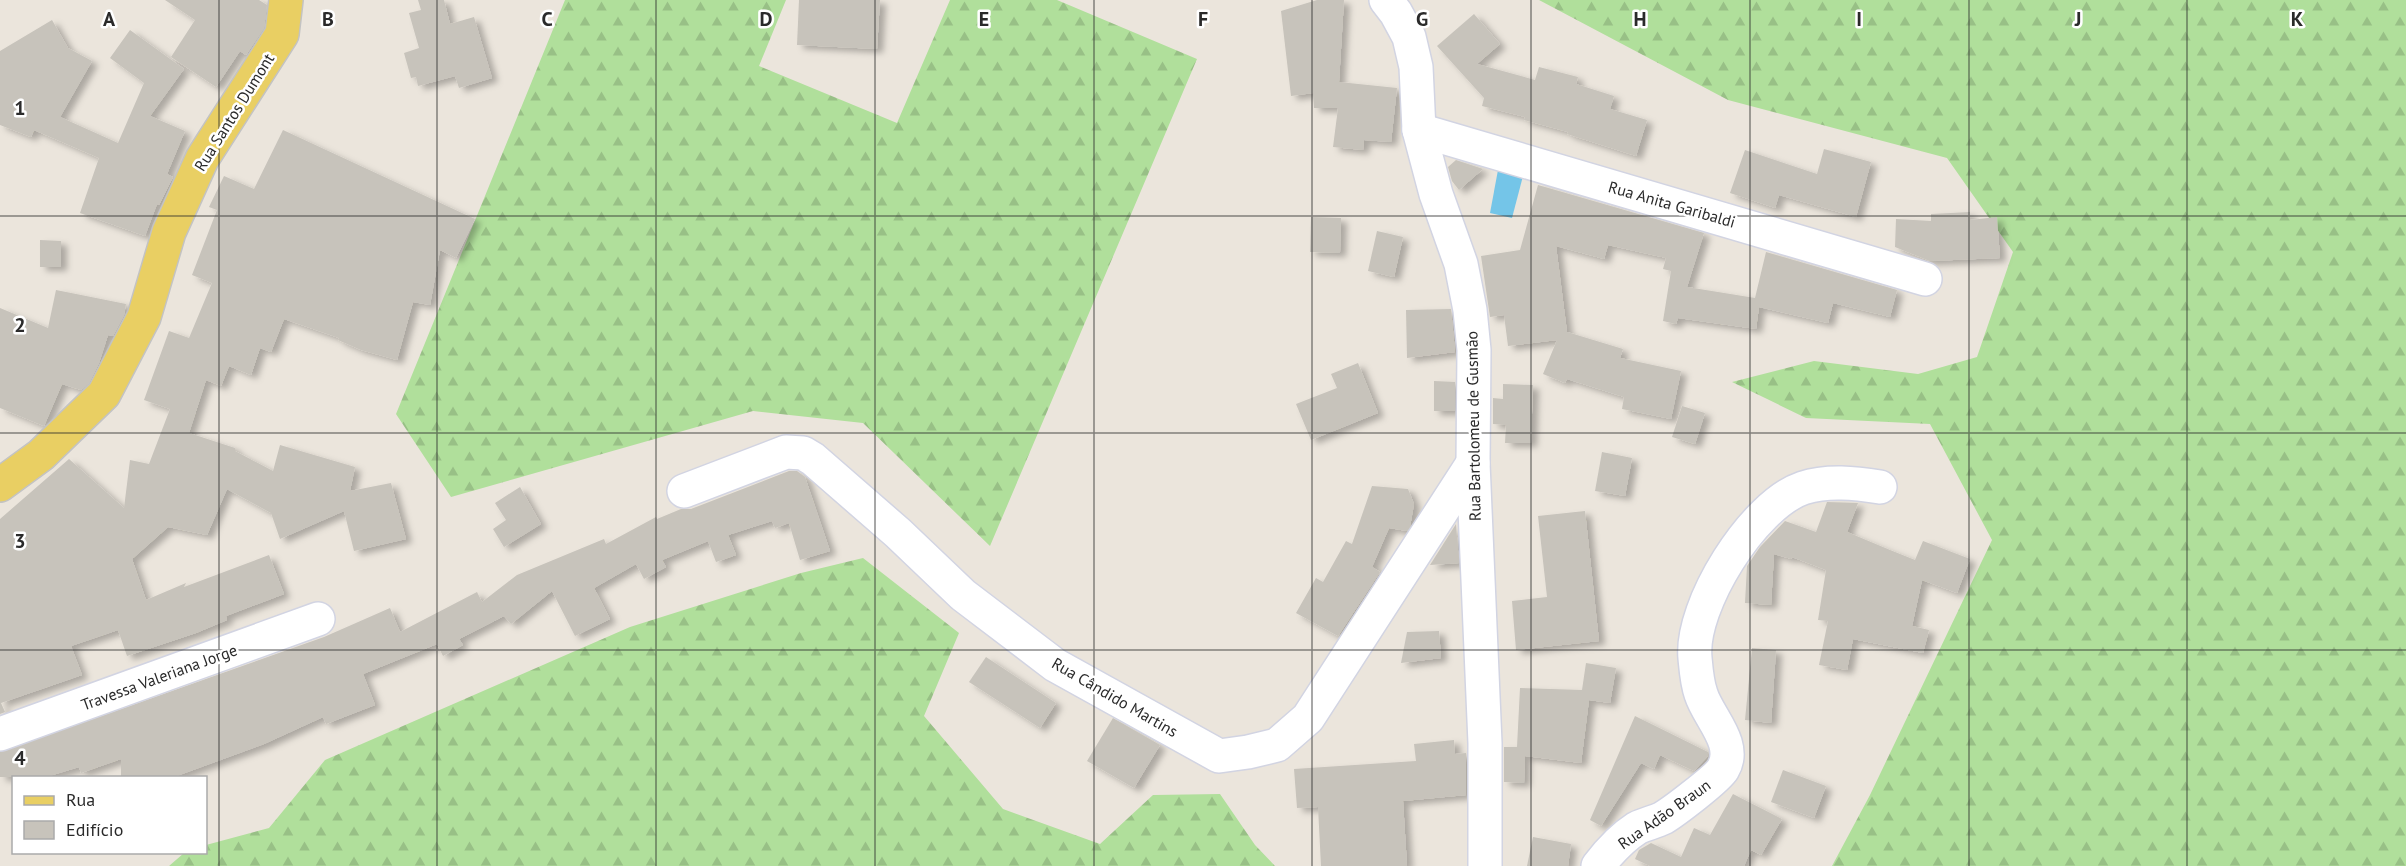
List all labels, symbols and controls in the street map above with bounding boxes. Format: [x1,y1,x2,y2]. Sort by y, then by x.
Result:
text: A [103,6,116,32]
text: B [322,6,334,32]
text: C [541,6,553,32]
text: D [760,6,773,32]
text: E [979,6,989,32]
text: F [1198,6,1208,32]
text: G [1416,6,1428,32]
text: H [1633,6,1647,32]
text: I [1856,6,1862,32]
text: J [2074,6,2081,32]
text: K [2291,6,2304,32]
street label: Rua Santos Dumont [190,49,279,175]
text: 1 [14,95,26,121]
street label: Rua Anita Garibaldi [1606,176,1738,232]
text: 2 [14,312,26,338]
street label: Rua Bartolomeu de Gusmão [1461,331,1485,521]
text: 3 [14,528,26,554]
street label: Travessa Valeriana Jorge [78,639,240,715]
street label: Rua Cândido Martins [1048,653,1182,741]
text: 4 [14,745,26,771]
street label: Rua Adão Braun [1614,775,1714,853]
legend [12,776,207,854]
text: Rua [66,788,95,811]
text: Edifício [66,818,123,841]

